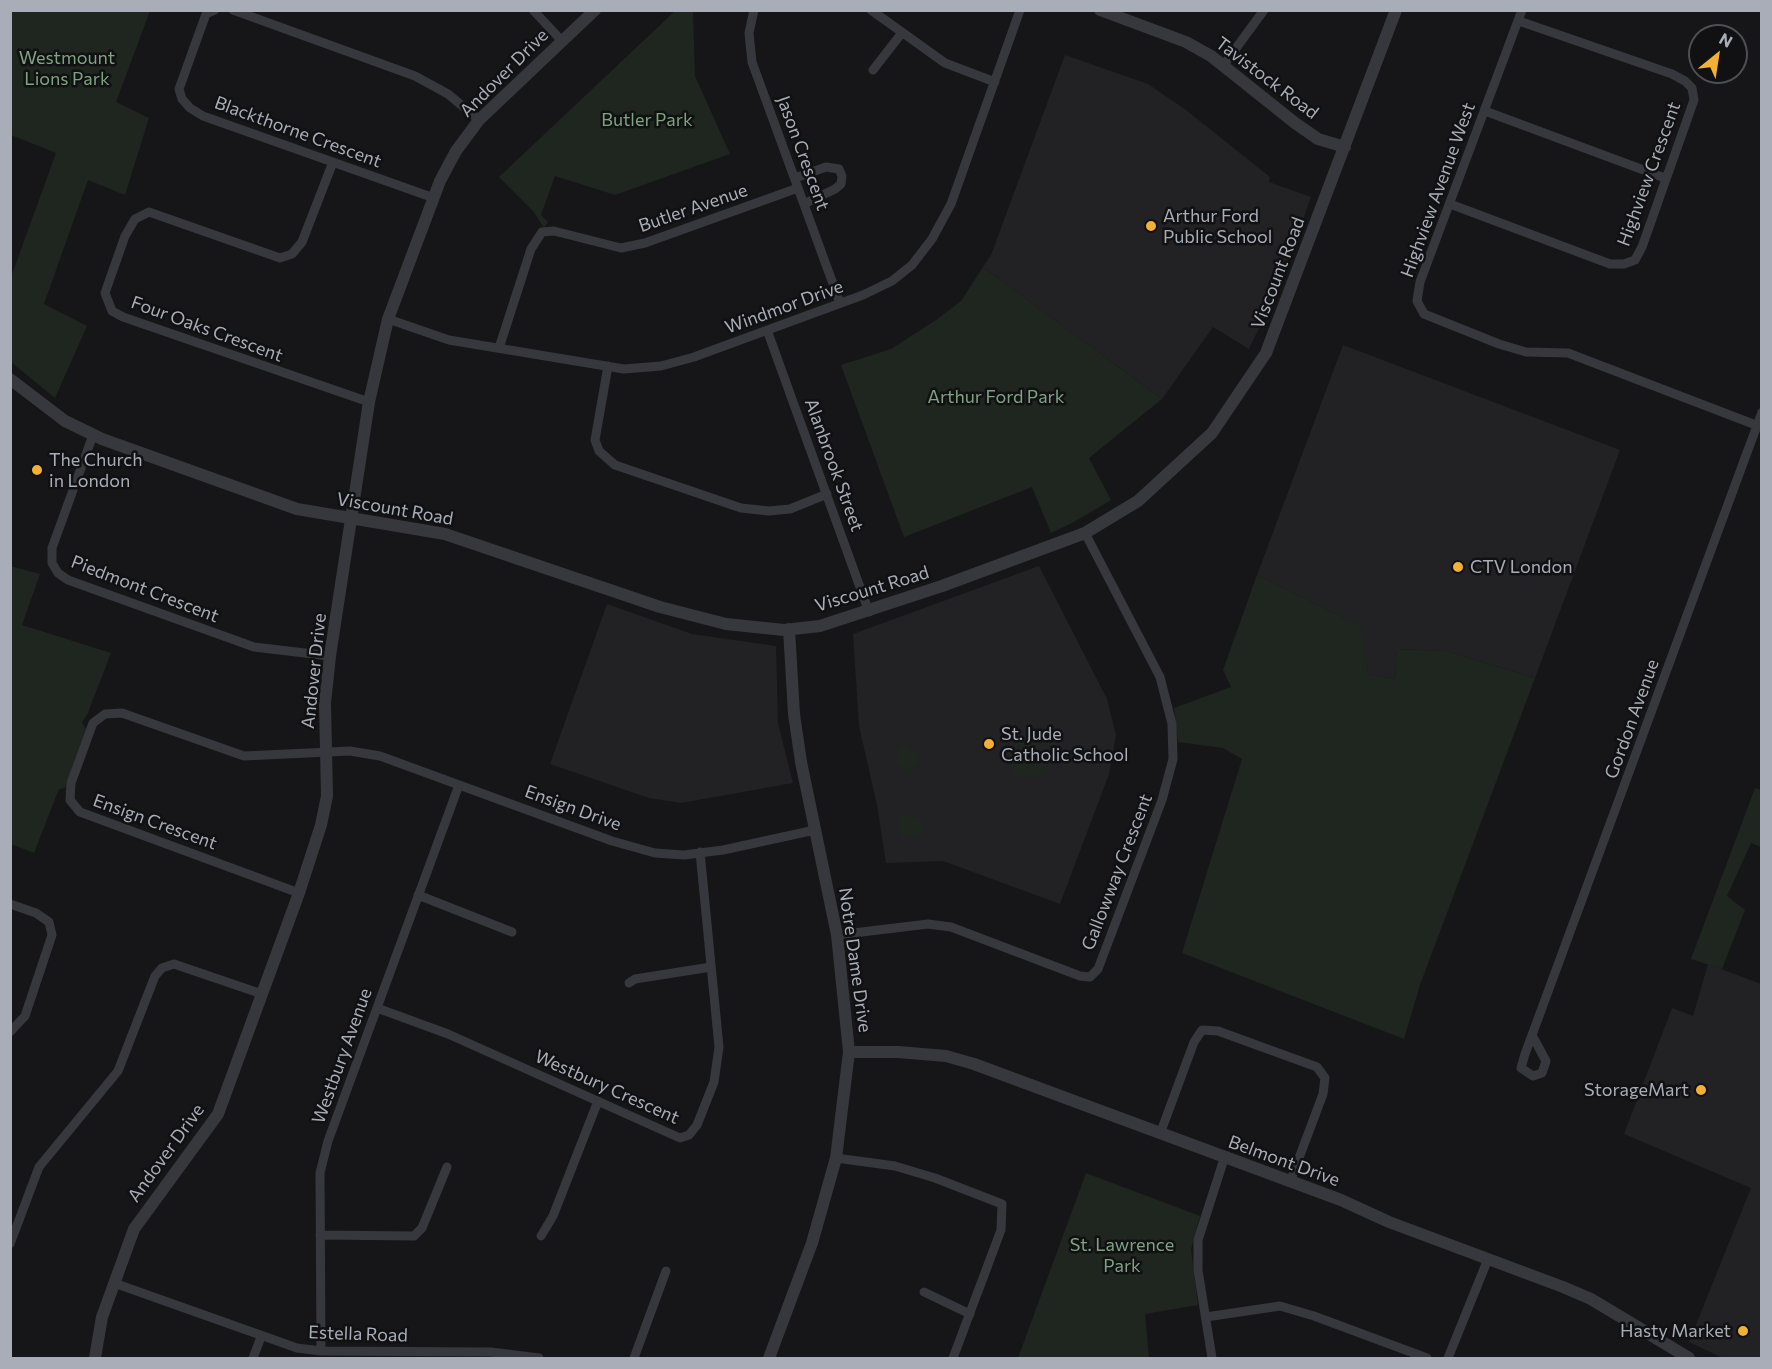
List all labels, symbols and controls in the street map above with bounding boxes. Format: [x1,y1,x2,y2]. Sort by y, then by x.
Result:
street label: Andover Drive [455,24,553,122]
north arrow [1688,24,1748,84]
text: N [1716,28,1736,51]
street label: Tavistock Road [1211,32,1323,124]
park label: Westmount Lions Park [19,47,115,90]
street label: Blackthorne Crescent [212,92,384,172]
street label: Jason Crescent [772,93,834,213]
street label: Highview Crescent [1613,99,1685,249]
street label: Highview Avenue West [1396,100,1480,280]
park label: Butler Park [601,109,693,131]
street label: Butler Avenue [636,179,750,237]
place label: Arthur Ford Public School [1163,205,1272,248]
street label: Viscount Road [1247,214,1309,332]
marker: Arthur Ford Public School [1144,219,1158,233]
street label: Windmor Drive [722,276,846,338]
street label: Four Oaks Crescent [128,292,286,366]
park label: Arthur Ford Park [927,386,1065,408]
street label: Alanbrook Street [800,396,868,534]
place label: The Church in London [49,449,143,492]
marker: The Church in London [30,463,44,477]
street label: Viscount Road [335,488,455,530]
street label: Piedmont Crescent [68,551,222,627]
place label: CTV London [1470,556,1573,578]
marker: CTV London [1451,560,1465,574]
street label: Viscount Road [812,561,932,617]
street label: Andover Drive [297,612,331,730]
street label: Gordon Avenue [1600,656,1664,782]
place label: St. Jude Catholic School [1001,723,1129,766]
marker: St. Jude Catholic School [982,737,996,751]
street label: Ensign Drive [522,781,624,835]
street label: Ensign Crescent [90,790,220,854]
street label: Gallowway Crescent [1077,791,1157,953]
street label: Notre Dame Drive [834,886,876,1034]
street label: Westbury Avenue [307,985,377,1127]
street label: Westbury Crescent [531,1045,683,1129]
place label: StorageMart [1584,1079,1689,1101]
marker: StorageMart [1694,1083,1708,1097]
street label: Andover Drive [123,1100,209,1206]
street label: Belmont Drive [1225,1131,1343,1191]
park label: St. Lawrence Park [1070,1234,1174,1276]
place label: Hasty Market [1620,1320,1731,1342]
street label: Estella Road [308,1321,408,1347]
marker: Hasty Market [1736,1324,1750,1338]

